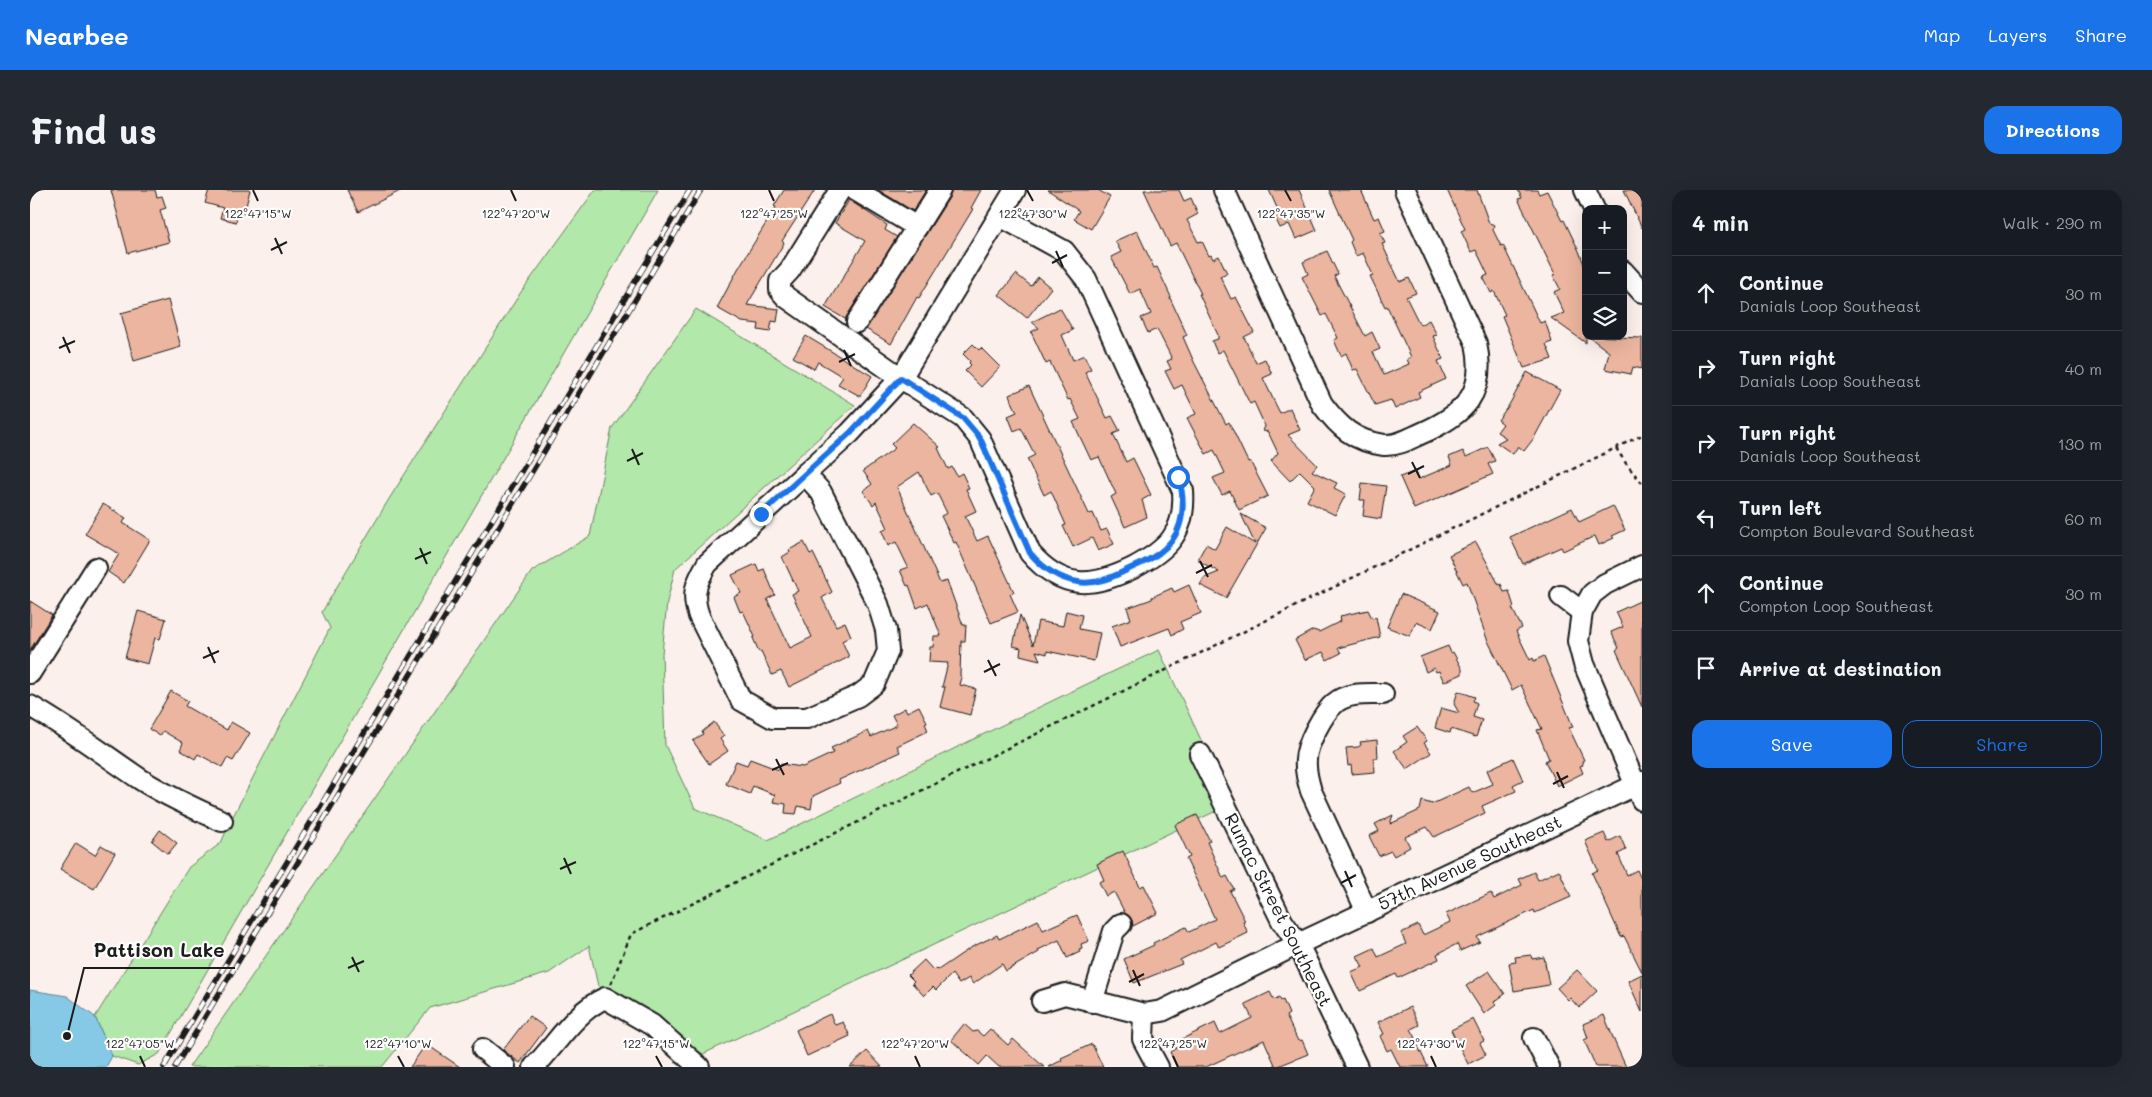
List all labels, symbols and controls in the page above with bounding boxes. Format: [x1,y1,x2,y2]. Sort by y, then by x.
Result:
text: Nearbee [25,20,129,51]
text: Map [1924,23,1960,47]
text: Layers [1988,23,2047,47]
text: Share [2075,23,2127,47]
button: Directions [1984,106,2122,154]
text: Find us [30,107,157,153]
text: 122°47'15"W [225,205,291,221]
text: 122°47'20"W [482,205,550,221]
text: 122°47'25"W [740,205,808,221]
text: 122°47'30"W [999,205,1067,221]
text: 122°47'35"W [1257,205,1325,221]
map controls [1582,205,1627,340]
button: + [1582,205,1627,250]
text: 4 min [1692,209,1749,236]
text: Walk · 290 m [2002,212,2102,233]
button: − [1582,250,1627,295]
text: Continue [1739,270,1824,295]
icon: ahead [1692,279,1720,307]
text: 30 m [2065,283,2102,304]
button: layers [1582,295,1627,340]
text: Danials Loop Southeast [1739,295,1921,316]
text: Turn right [1739,345,1836,370]
icon: right [1692,354,1720,382]
text: 40 m [2065,358,2102,379]
text: Danials Loop Southeast [1739,370,1921,391]
text: Turn right [1739,420,1836,445]
icon: right [1692,429,1720,457]
text: 130 m [2058,433,2102,454]
text: Danials Loop Southeast [1739,445,1921,466]
route start [1167,466,1190,489]
text: Turn left [1739,495,1822,520]
route end [750,503,773,526]
icon: left [1692,504,1720,532]
text: 60 m [2065,508,2102,529]
text: Compton Boulevard Southeast [1739,520,1975,541]
text: Continue [1739,570,1824,595]
icon: ahead [1692,579,1720,607]
text: 30 m [2065,583,2102,604]
text: Compton Loop Southeast [1739,595,1933,616]
icon: arrive [1692,654,1720,682]
text: Arrive at destination [1739,656,1942,681]
button: Save [1692,720,1892,768]
button: Share [1902,720,2102,768]
street label: Rumac Street Southeast [1220,809,1338,1010]
street label: 57th Avenue Southeast [1374,809,1565,915]
callout: Pattison Lake [84,934,235,968]
text: Pattison Lake [93,937,225,962]
text: 122°47'05"W [106,1035,174,1051]
text: 122°47'10"W [364,1035,432,1051]
text: 122°47'15"W [623,1035,689,1051]
text: 122°47'20"W [881,1035,949,1051]
text: 122°47'25"W [1139,1035,1207,1051]
text: 122°47'30"W [1397,1035,1465,1051]

